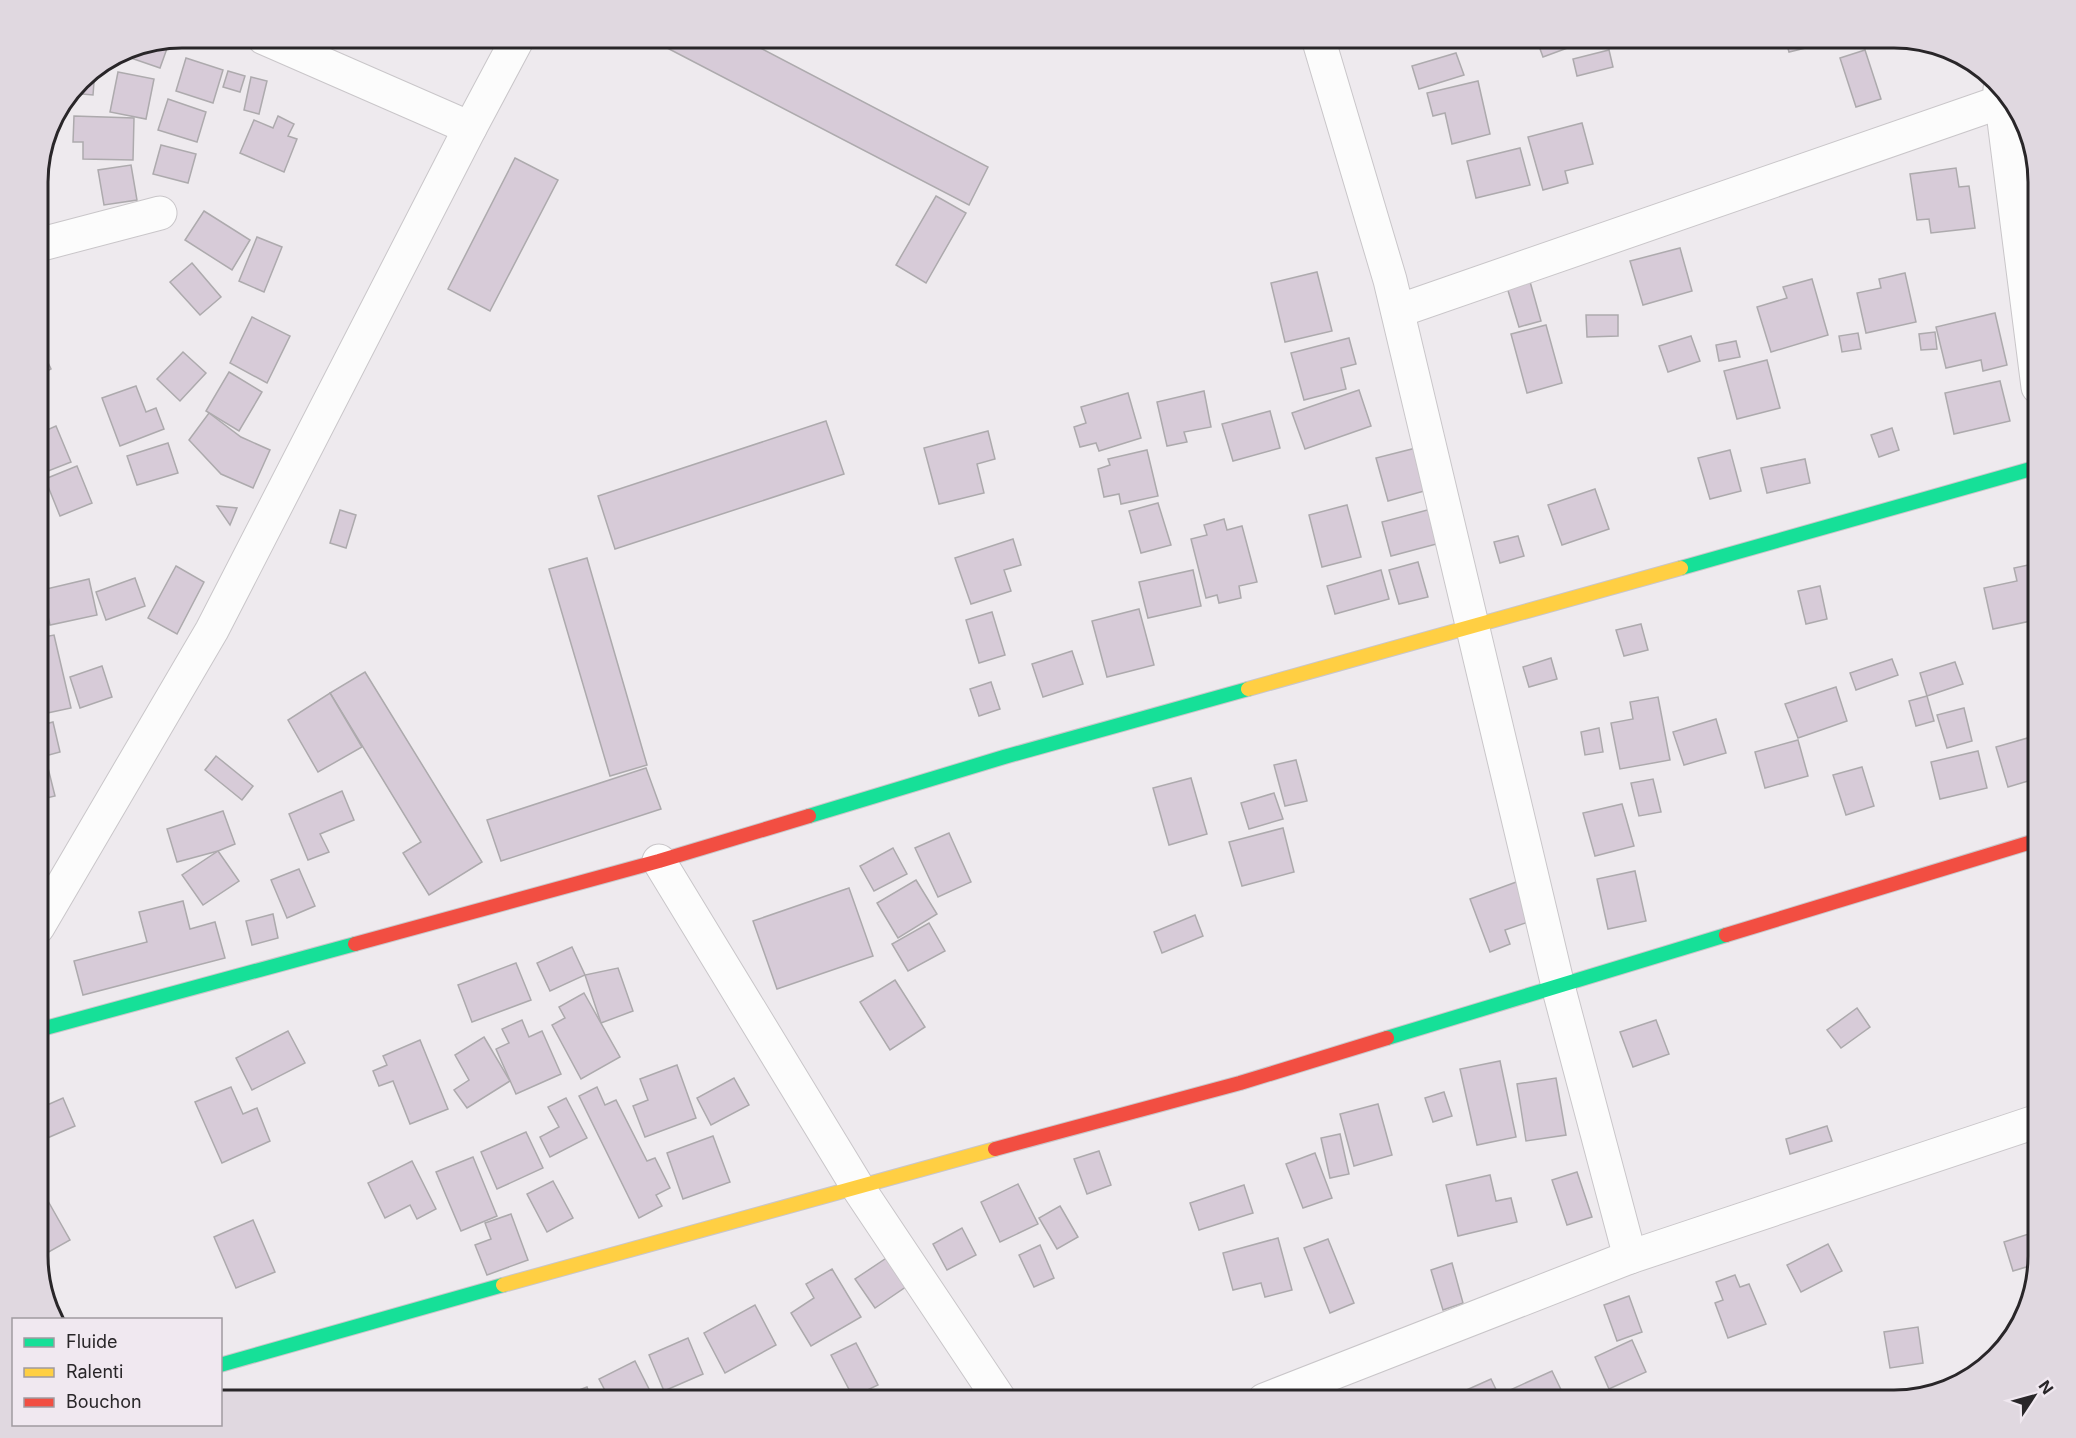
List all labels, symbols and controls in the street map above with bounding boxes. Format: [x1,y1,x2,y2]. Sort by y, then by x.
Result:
legend [12,1318,222,1426]
text: Fluide [66,1331,118,1352]
text: Ralenti [66,1361,123,1382]
north arrow [2004,1366,2064,1426]
text: N [2034,1376,2058,1398]
text: Bouchon [66,1391,142,1412]

